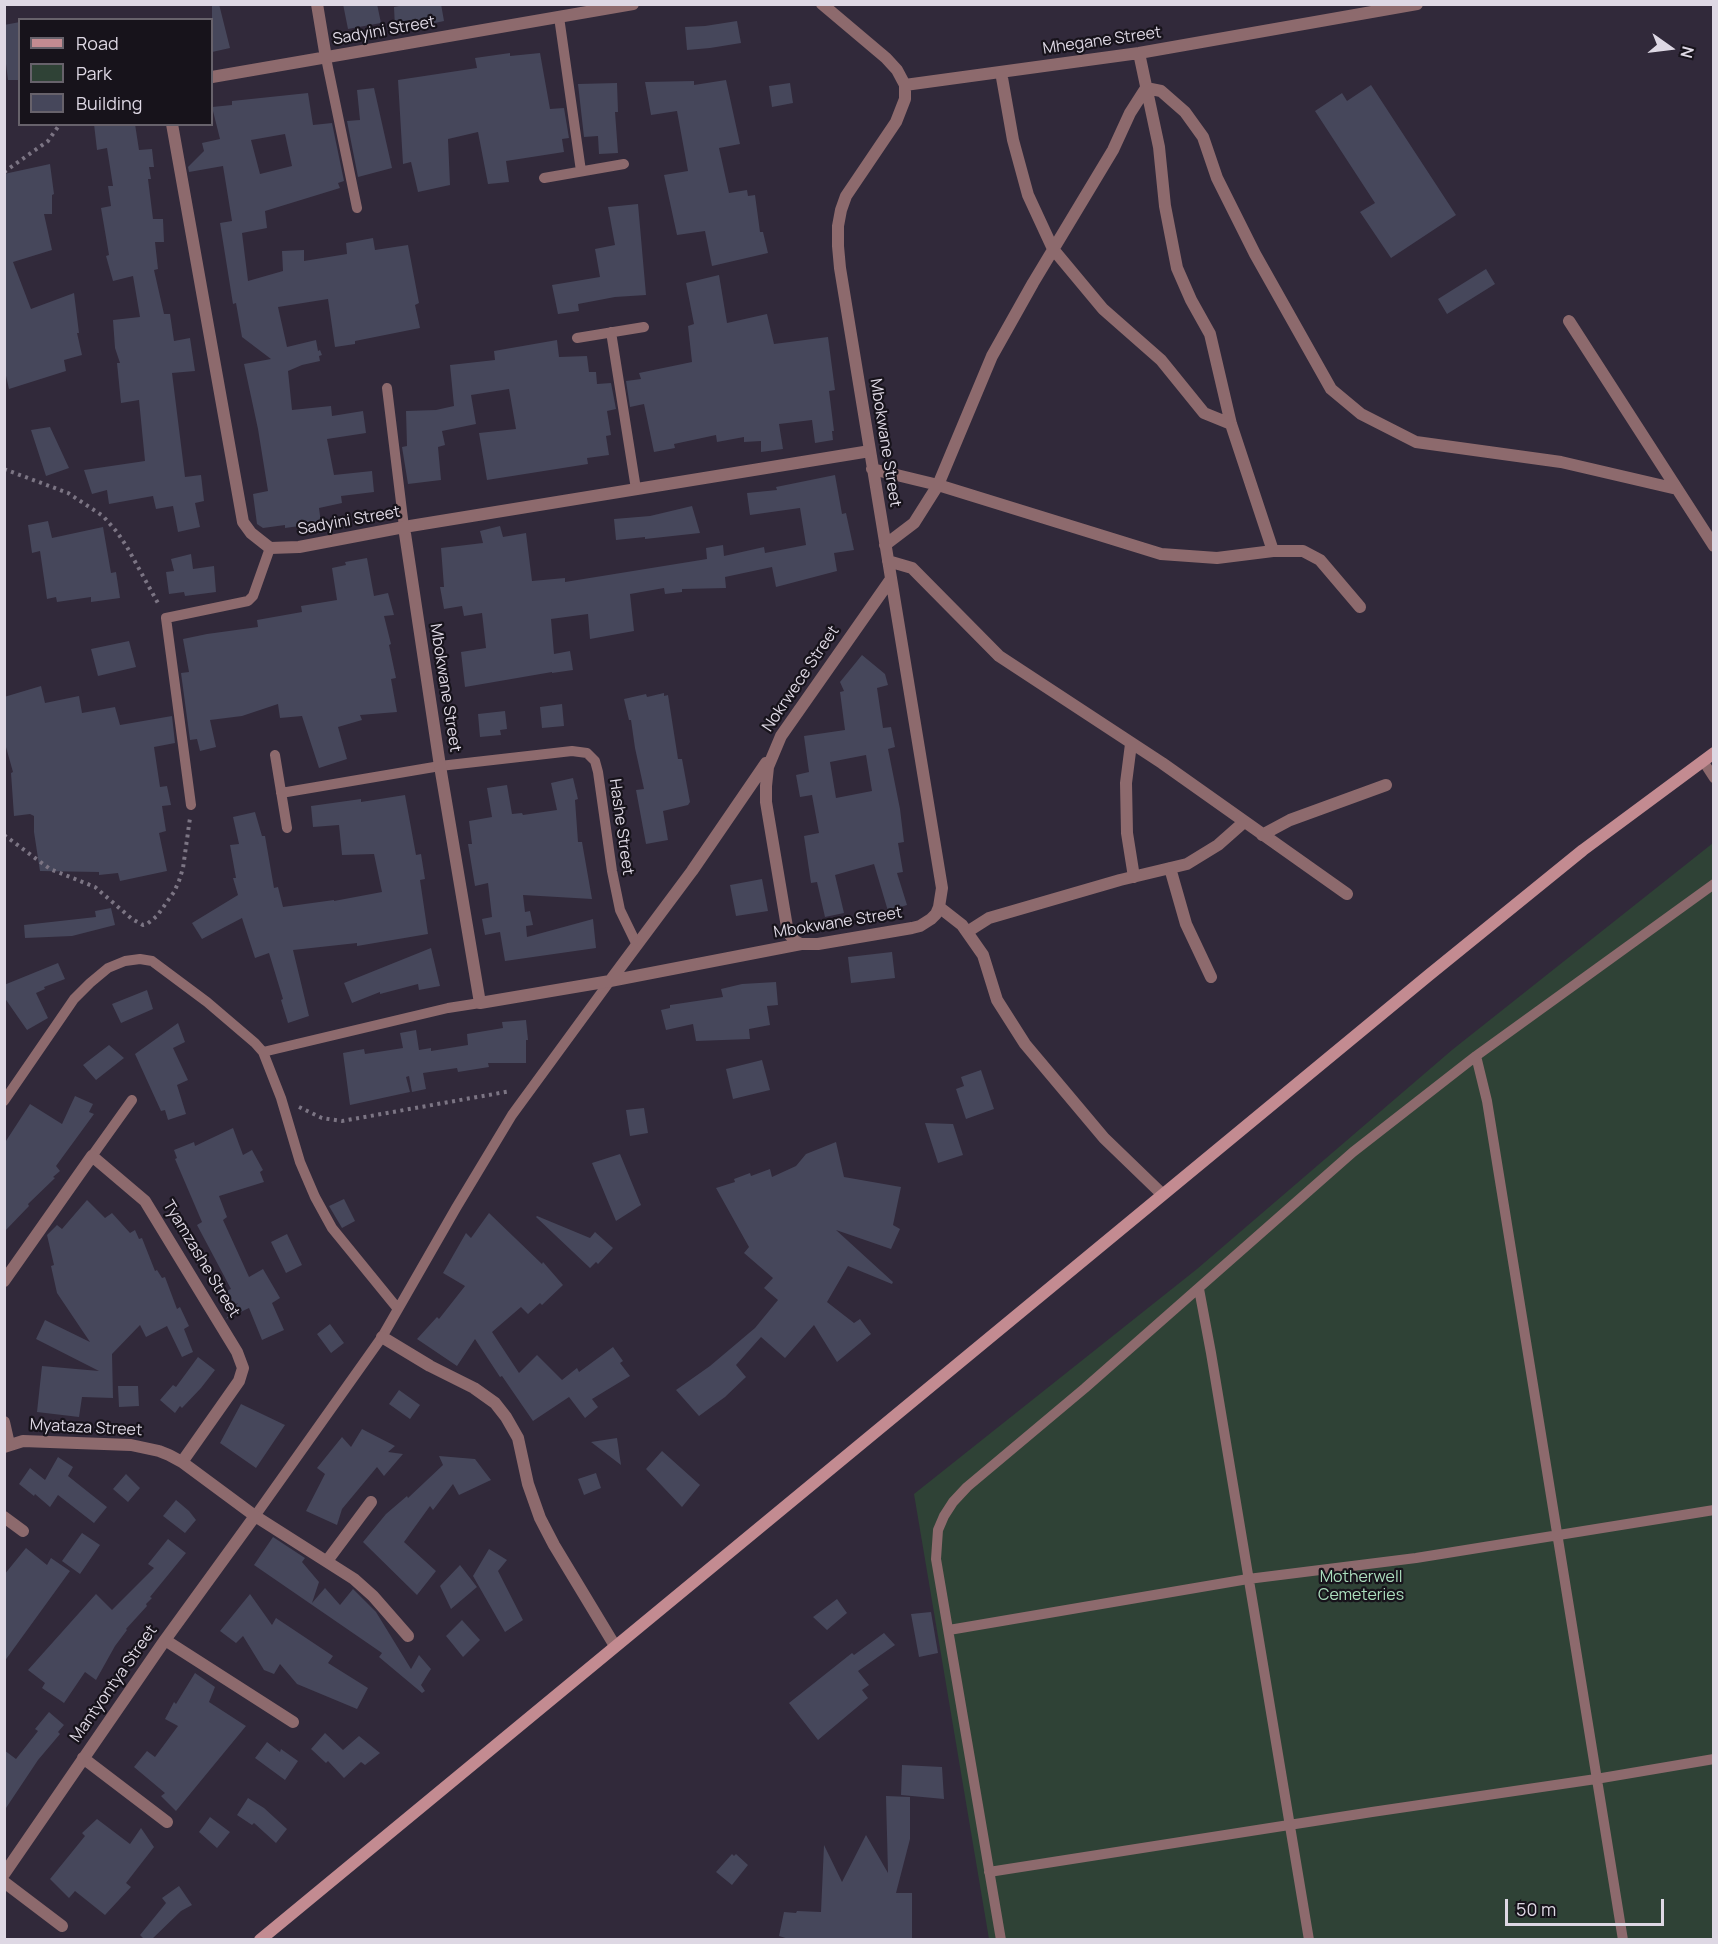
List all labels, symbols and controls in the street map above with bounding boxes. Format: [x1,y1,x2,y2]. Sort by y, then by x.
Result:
street label: Sadyini Street [331,13,437,49]
legend [18,18,213,126]
north arrow [1640,18,1700,78]
street label: Mhegane Street [1041,23,1163,59]
text: Road [76,31,119,55]
text: N [1675,44,1700,61]
text: Park [76,61,112,85]
text: Building [76,91,142,115]
street label: Mbokwane Street [865,377,905,509]
street label: Sadyini Street [296,503,402,539]
street label: Mbokwane Street [425,622,465,754]
street label: Nokrwece Street [758,622,844,736]
street label: Hashe Street [605,777,637,877]
street label: Mbokwane Street [772,903,904,943]
street label: Tyamzashe Street [158,1197,244,1321]
street label: Myataza Street [29,1415,143,1441]
park label: Motherwell Cemeteries [1318,1568,1404,1606]
street label: Mantyontya Street [66,1622,162,1746]
scale bar [1508,1887,1667,1925]
text: 50 m [1516,1897,1556,1921]

